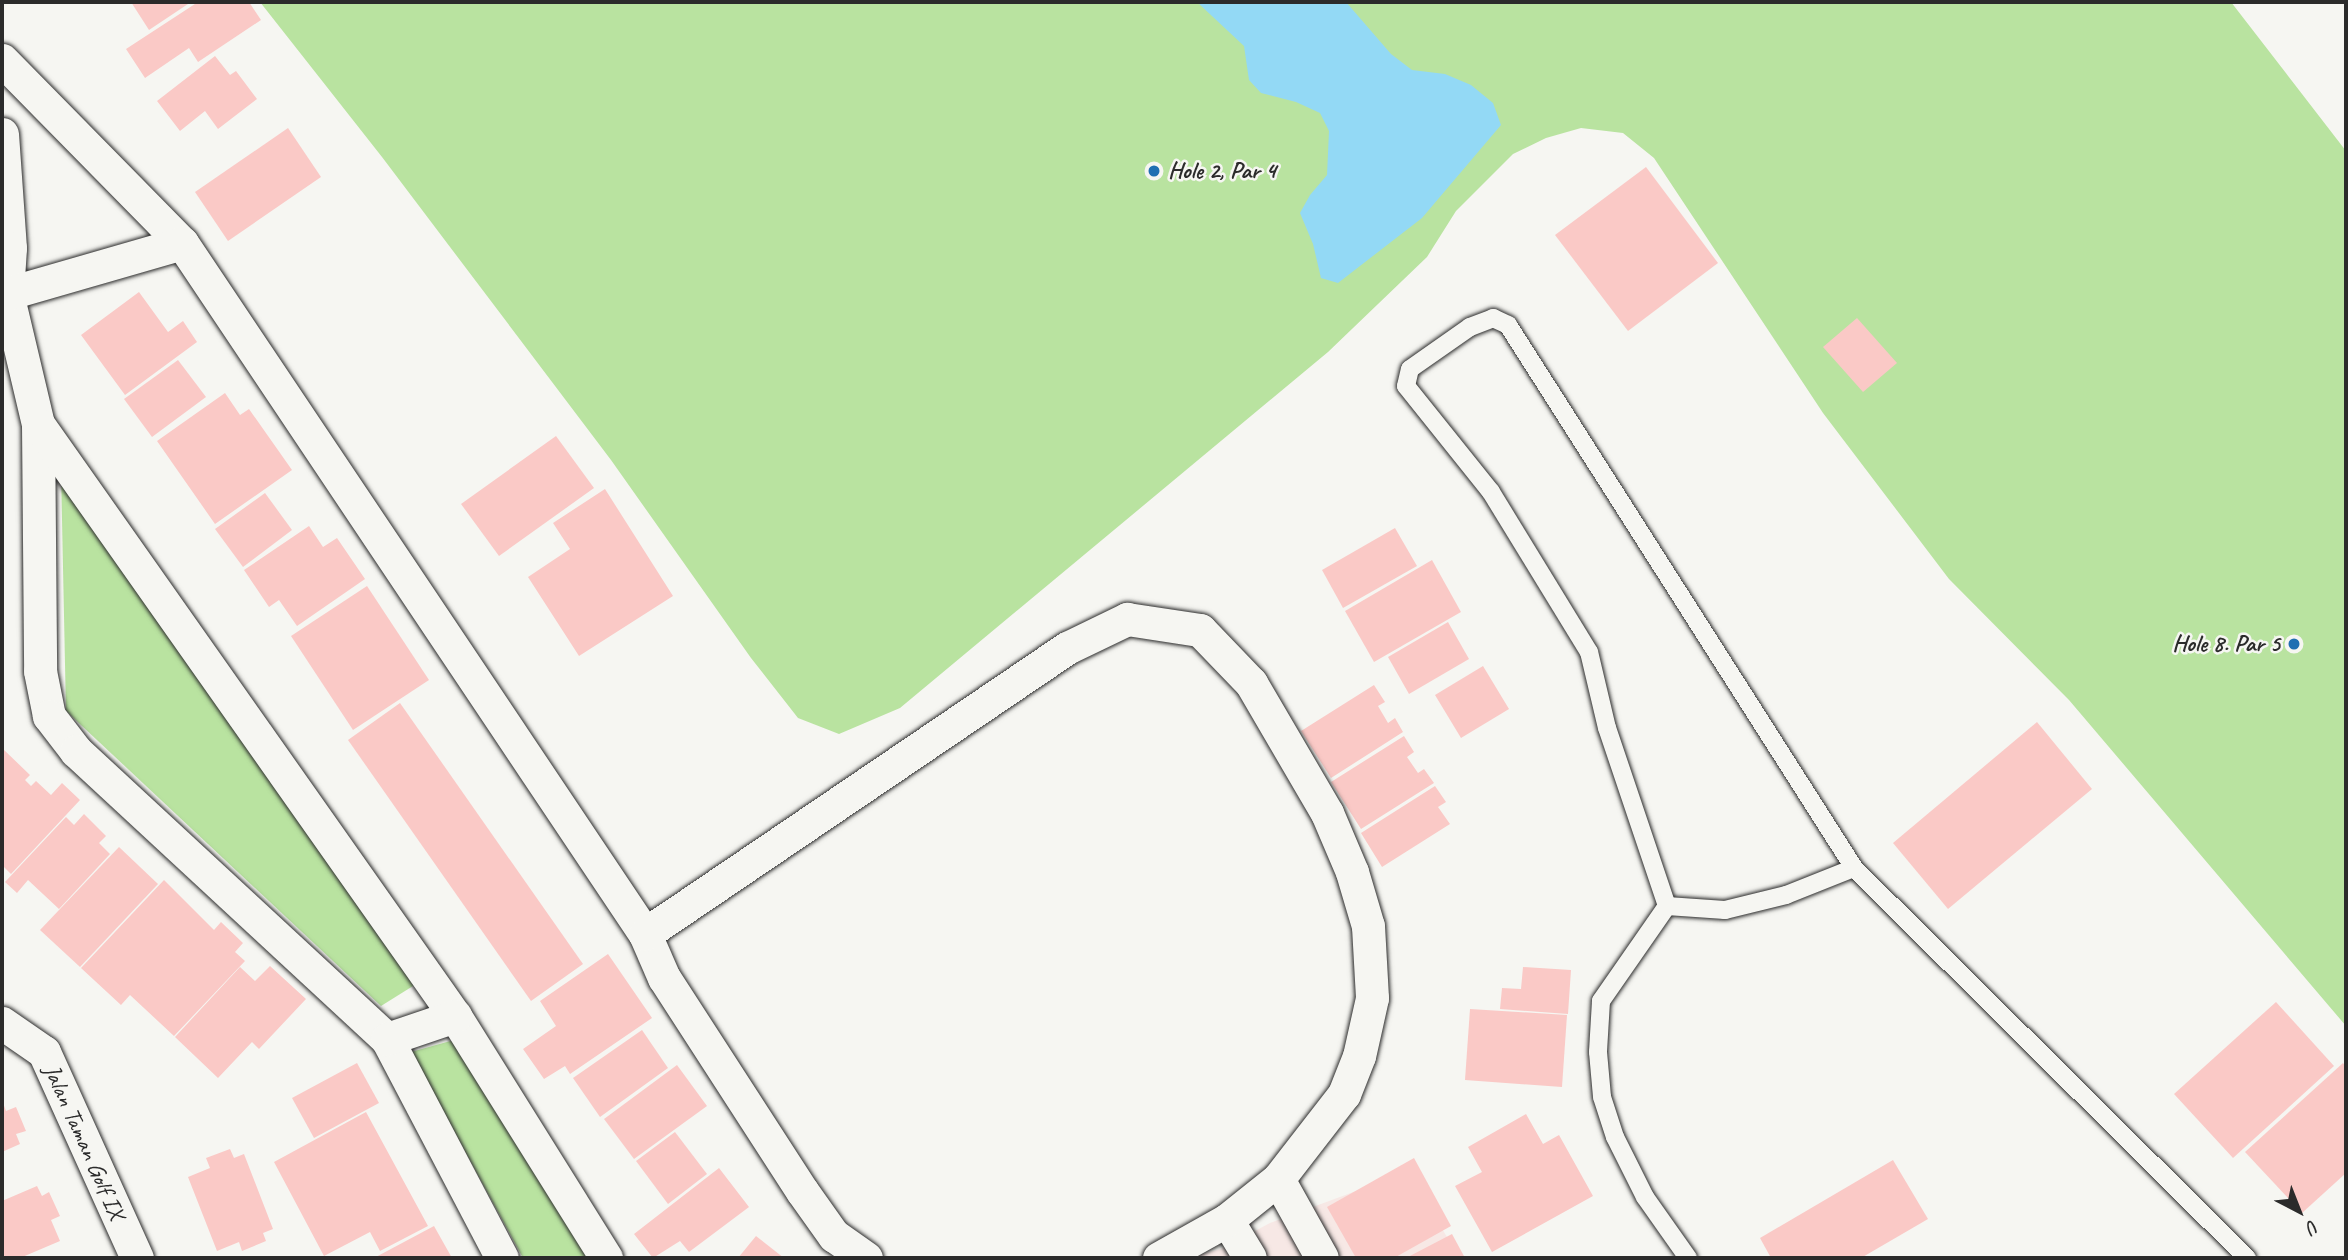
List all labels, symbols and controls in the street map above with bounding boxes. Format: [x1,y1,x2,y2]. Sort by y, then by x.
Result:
place label: Hole 2, Par 4 [1168,157,1276,185]
marker: Hole 2, Par 4 [1146,163,1162,179]
place label: Hole 8. Par 5 [2172,630,2280,658]
marker: Hole 8. Par 5 [2286,636,2302,652]
street label: Jalan Taman Golf IX [37,1060,131,1224]
north arrow [2264,1176,2334,1246]
text: U [2302,1215,2324,1239]

